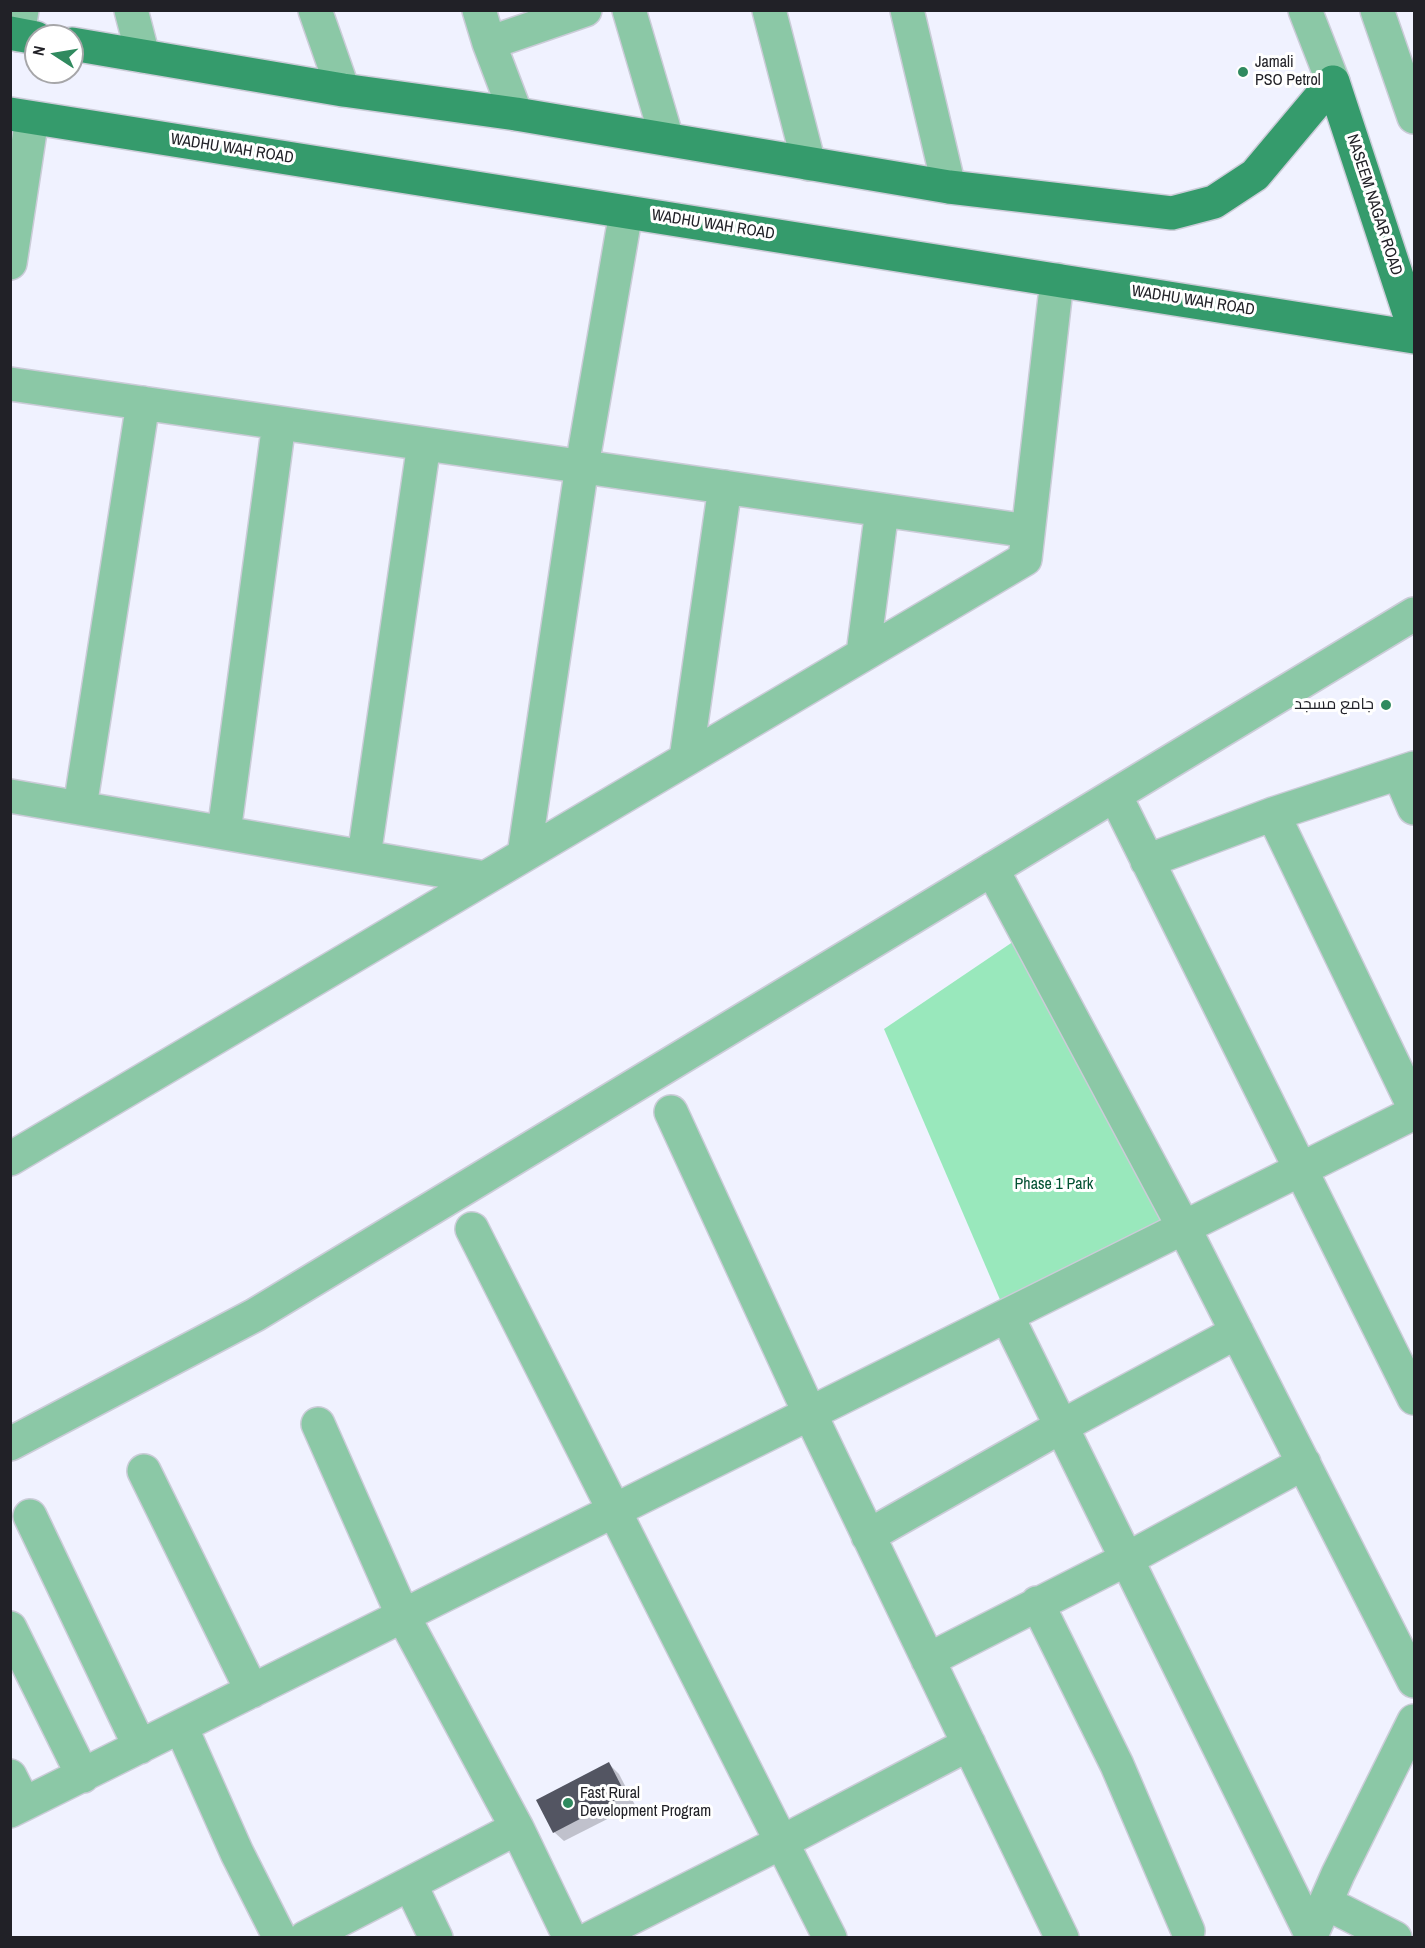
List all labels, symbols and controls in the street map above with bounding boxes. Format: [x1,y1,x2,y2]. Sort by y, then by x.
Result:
north arrow [24,24,84,84]
text: N [27,44,50,58]
place label: Jamali PSO Petrol [1255,53,1321,91]
marker: Jamali PSO Petrol [1236,65,1250,79]
street label: WADHU WAH ROAD [169,130,295,168]
street label: NASEEM NAGAR ROAD [1342,132,1406,278]
street label: WADHU WAH ROAD [650,206,776,244]
street label: WADHU WAH ROAD [1130,282,1256,320]
place label: جامع مسجد [1294,695,1374,715]
marker: جامع مسجد [1379,698,1393,712]
park label: Phase 1 Park [1015,1175,1093,1195]
place label: Fast Rural Development Program [580,1784,711,1822]
marker: Fast Rural Development Program [561,1796,575,1810]

